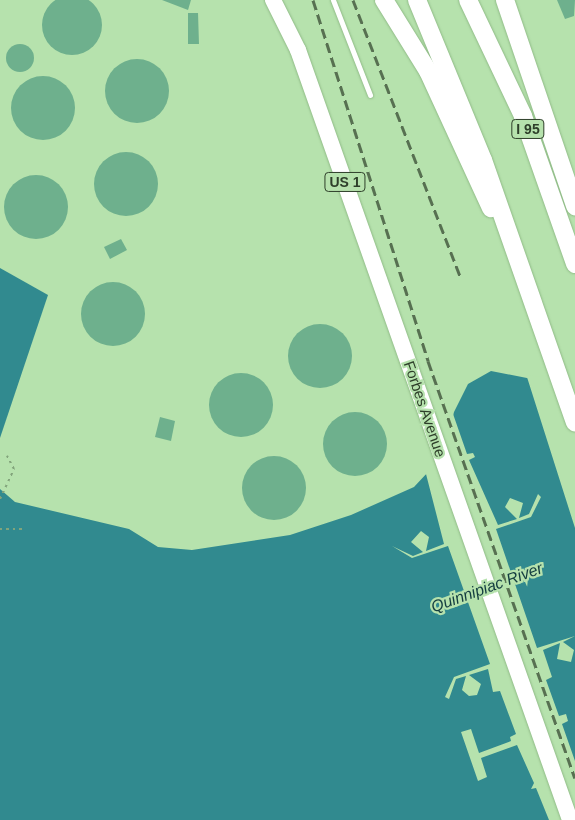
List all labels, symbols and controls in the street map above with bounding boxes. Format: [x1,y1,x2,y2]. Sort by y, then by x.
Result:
road number: I 95 [510,118,546,140]
road number: US 1 [324,170,366,193]
street label: Forbes Avenue [400,358,450,460]
water label: Quinnipiac River [429,559,545,617]

